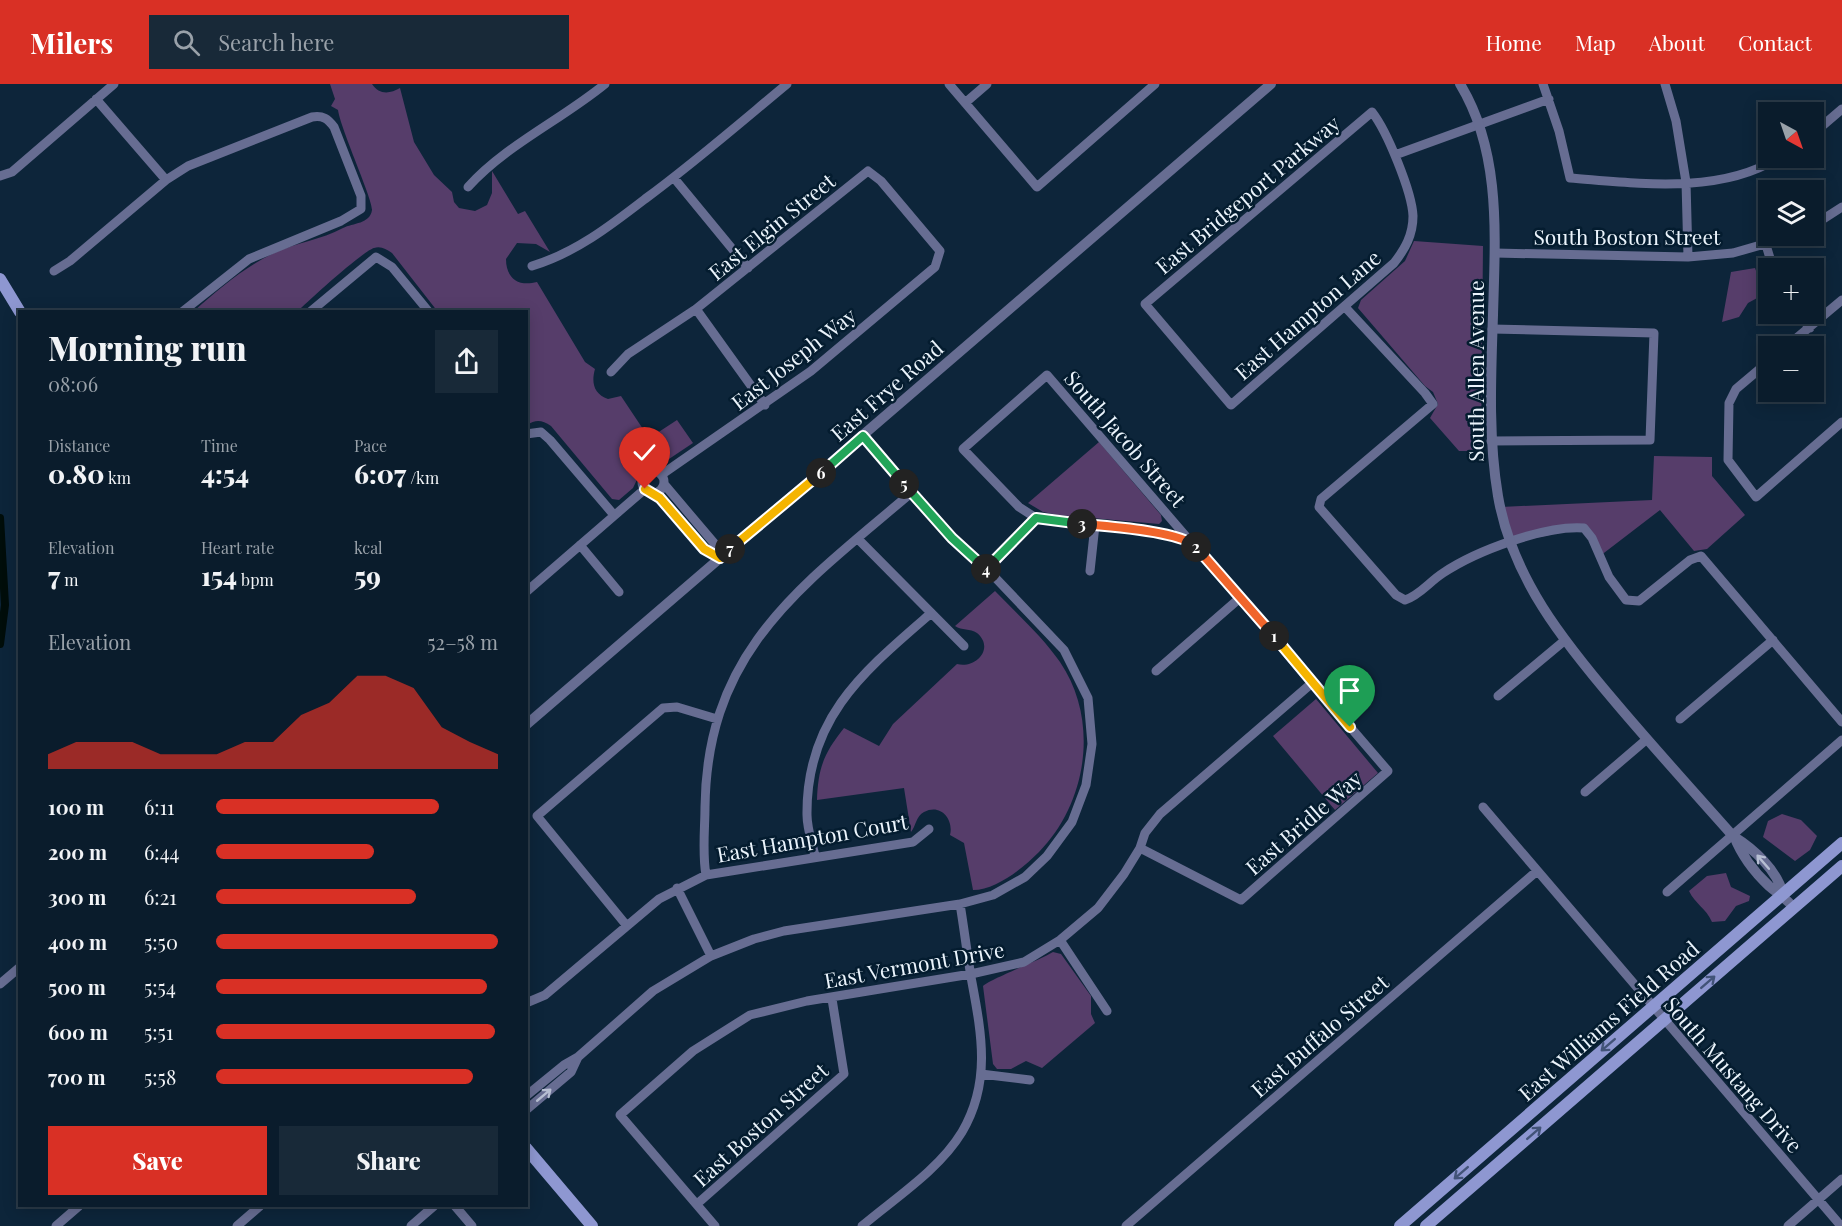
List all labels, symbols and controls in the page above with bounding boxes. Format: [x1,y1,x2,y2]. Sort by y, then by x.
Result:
search box [149,15,569,69]
text: Milers [30,24,113,61]
icon: search [170,26,203,59]
text: Search here [218,27,335,57]
text: Home [1486,28,1542,56]
text: Map [1575,28,1616,56]
text: About [1649,28,1705,56]
text: Contact [1738,28,1812,56]
north arrow [1758,102,1824,168]
map controls [1758,102,1824,402]
street label: East Bridgeport Parkway [1149,108,1345,279]
street label: East Elgin Street [702,166,841,286]
button: layers [1758,180,1824,246]
street label: South Boston Street [1533,222,1721,250]
street label: East Hampton Lane [1228,243,1386,385]
button: + [1758,258,1824,324]
street label: South Allen Avenue [1461,280,1489,462]
street label: East Joseph Way [725,300,861,415]
text: Morning run [48,325,247,369]
button: share [435,330,498,393]
street label: East Frye Road [824,333,948,447]
button: − [1758,336,1824,402]
street label: South Jacob Street [1059,364,1193,513]
text: 08:06 [48,370,98,397]
pin [619,427,670,489]
text: Distance [48,435,110,456]
text: Time [201,435,238,456]
text: Pace [354,435,387,456]
icon: check [628,436,661,469]
text: 0.80 [48,456,104,491]
text: 4:54 [201,456,249,491]
text: 6:07 [354,456,406,491]
pin: 6 [806,458,836,488]
text: 6 [817,462,825,483]
text: km [104,467,131,488]
text: /km [406,467,439,488]
pin: 5 [889,469,919,499]
text: 5 [900,473,908,494]
pin: 3 [1067,509,1097,539]
text: 3 [1078,513,1086,534]
pin: 2 [1181,532,1211,562]
pin: 7 [715,534,745,564]
text: 2 [1192,536,1200,557]
text: Elevation [48,537,115,558]
text: Heart rate [201,537,274,558]
text: kcal [354,537,383,558]
text: 7 [726,538,734,559]
pin: 4 [971,554,1001,584]
text: 7 [48,558,60,593]
text: 154 [201,558,237,593]
text: 59 [354,558,381,593]
text: 4 [982,558,990,579]
text: m [60,569,78,590]
text: bpm [237,569,274,590]
pin: 1 [1259,621,1289,651]
text: 1 [1271,625,1277,646]
text: Elevation [48,628,131,655]
text: 52–58 m [427,628,498,655]
pin [1324,665,1375,727]
icon: arrive [1333,674,1366,707]
street label: East Bridle Way [1239,763,1367,880]
text: 100 m [48,793,104,820]
text: 6:11 [144,793,174,820]
street label: East Hampton Court [714,806,910,868]
text: 200 m [48,838,107,865]
text: 6:44 [144,838,179,865]
one-way arrow [1756,854,1770,869]
text: 300 m [48,883,106,910]
text: 6:21 [144,883,177,910]
text: 400 m [48,928,107,955]
text: 5:50 [144,928,178,955]
street label: East Vermont Drive [822,934,1006,994]
street label: East Williams Field Road [1512,934,1704,1106]
street label: East Buffalo Street [1244,967,1394,1102]
text: 500 m [48,973,106,1000]
text: 5:54 [144,973,176,1000]
one-way arrow [1700,975,1715,989]
street label: South Mustang Drive [1659,990,1809,1158]
text: 600 m [48,1018,108,1045]
text: 5:51 [144,1018,173,1045]
one-way arrow [1601,1038,1616,1052]
street label: East Boston Street [687,1056,834,1192]
text: 700 m [48,1063,106,1090]
text: 5:58 [144,1063,176,1090]
one-way arrow [536,1088,552,1101]
button: Save [48,1126,267,1195]
button: Share [279,1126,498,1195]
one-way arrow [1526,1126,1541,1140]
one-way arrow [1454,1166,1469,1180]

